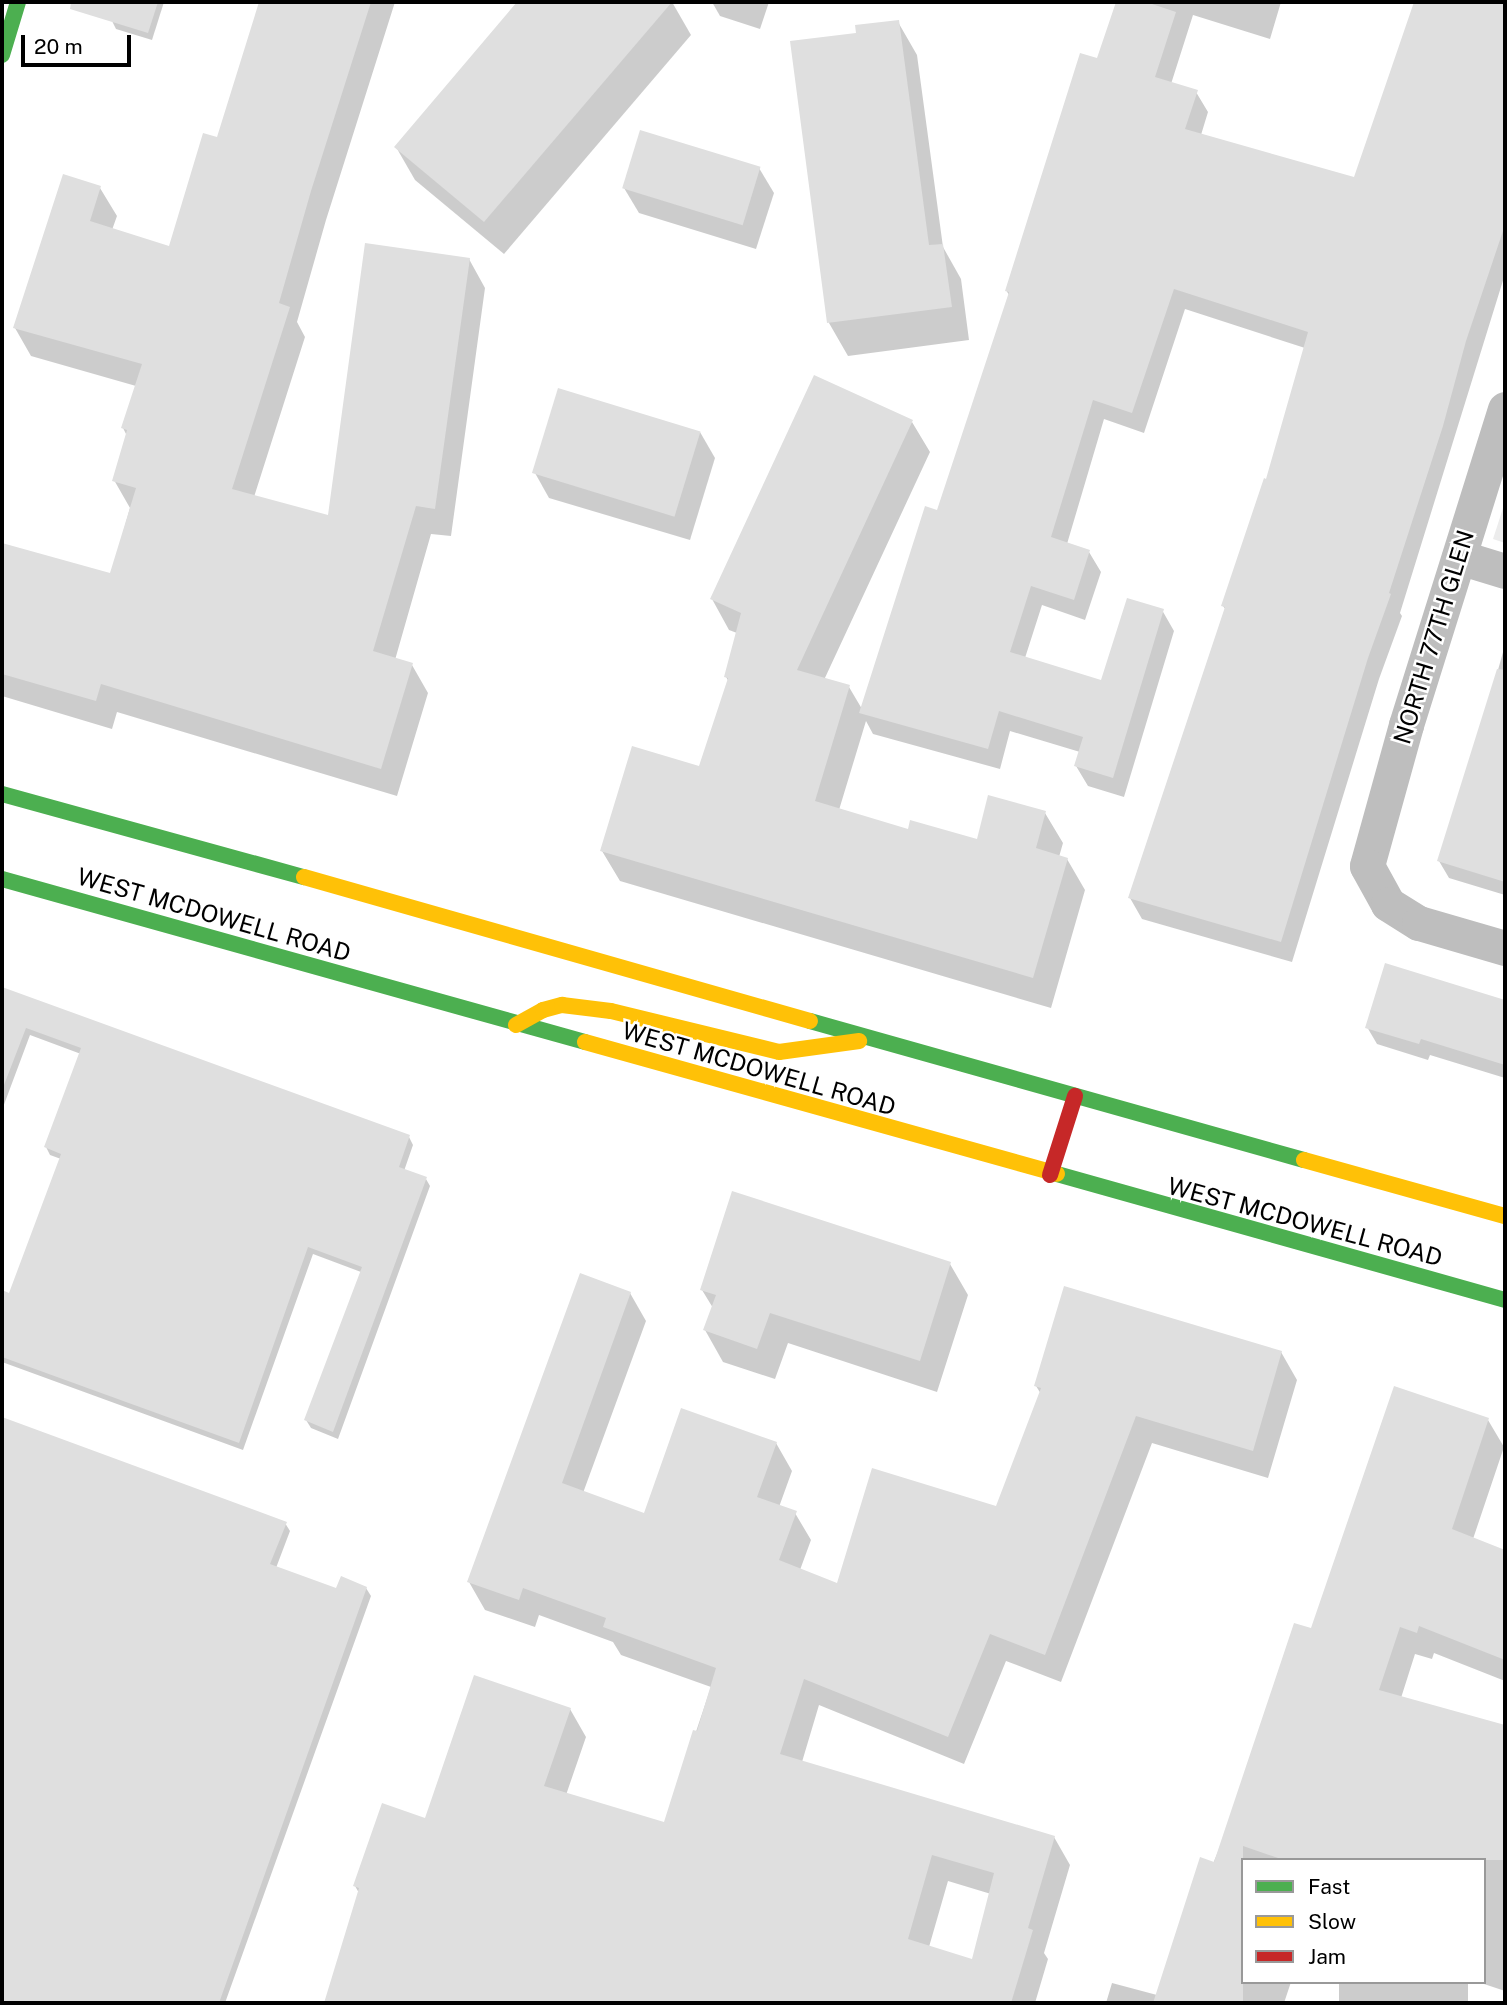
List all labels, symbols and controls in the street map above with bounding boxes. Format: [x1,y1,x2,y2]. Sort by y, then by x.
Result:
scale bar [24,21,135,65]
text: 20 m [34,34,83,59]
street label: NORTH 77TH GLEN [1388,526,1480,748]
street label: WEST MCDOWELL ROAD [74,862,354,968]
street label: WEST MCDOWELL ROAD [619,1016,899,1122]
street label: WEST MCDOWELL ROAD [1164,1171,1446,1273]
legend [1241,1858,1486,1984]
text: Fast [1308,1874,1350,1899]
text: Slow [1308,1909,1356,1934]
text: Jam [1308,1944,1346,1969]

